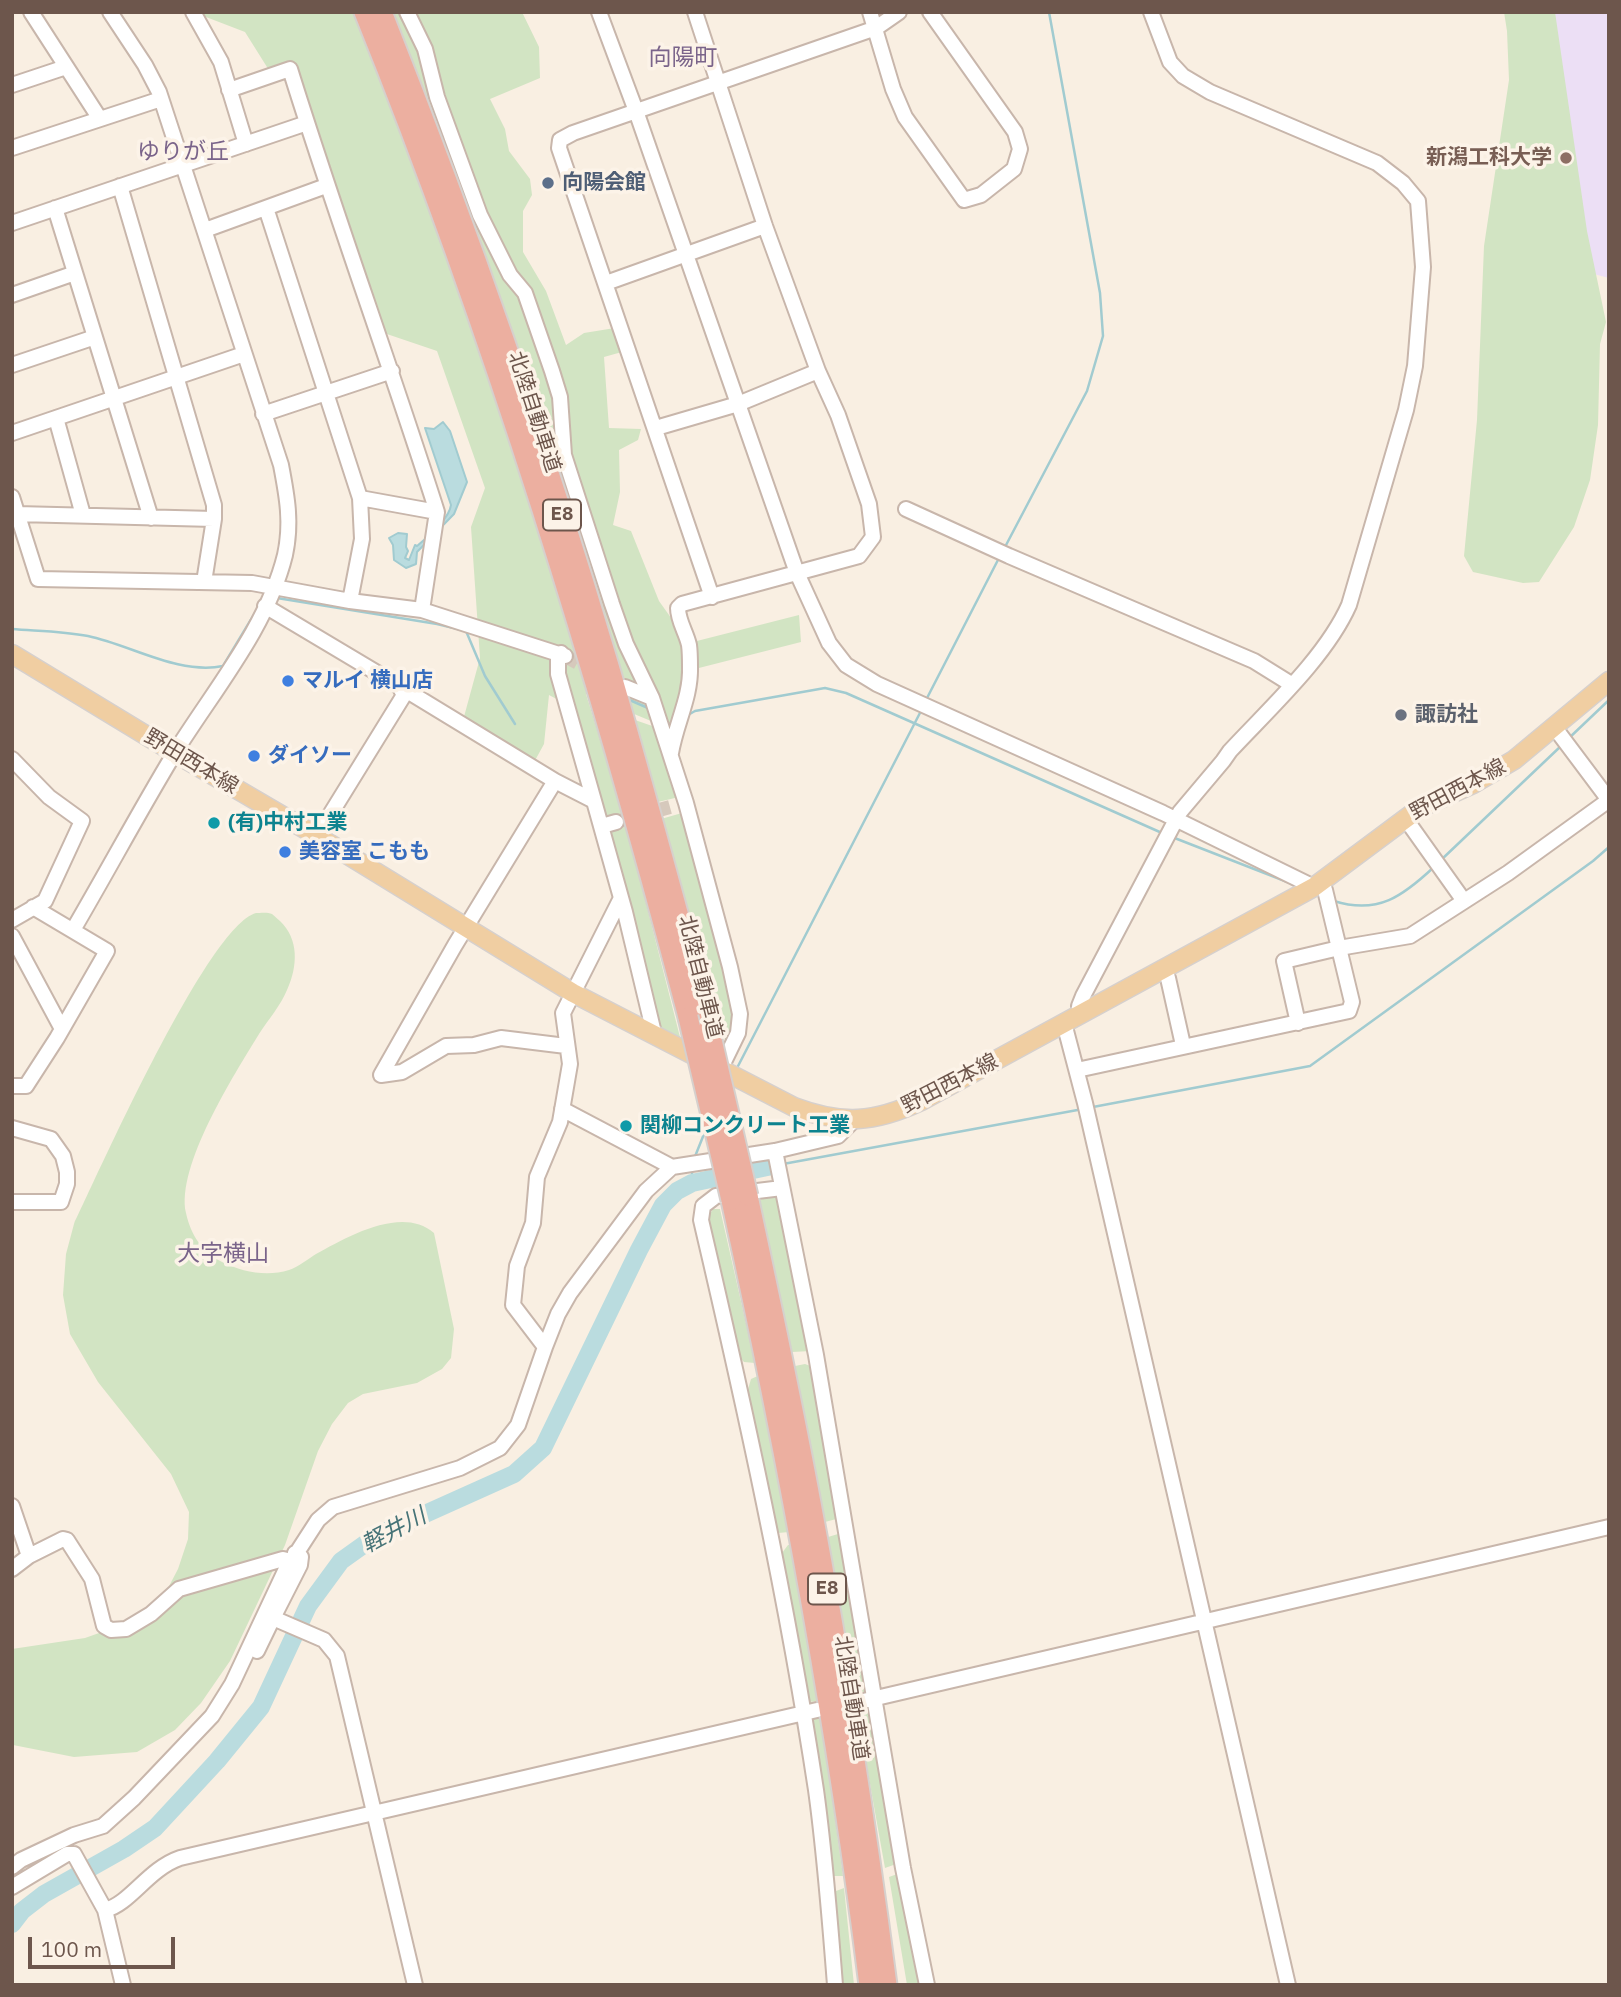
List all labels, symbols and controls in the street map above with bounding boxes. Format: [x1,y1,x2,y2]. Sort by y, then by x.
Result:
district label: 向陽町 [649,44,717,72]
district label: ゆりが丘 [137,138,229,166]
place label: 新潟工科大学 [1426,145,1552,171]
marker: 新潟工科大学 [1558,150,1574,166]
place label: 向陽会館 [562,170,646,196]
marker: 向陽会館 [540,175,556,191]
street label: 北陸自動車道 [503,348,565,476]
road number: E8 [543,500,581,530]
place label: マルイ 横山店 [302,668,433,694]
marker: マルイ 横山店 [280,673,296,689]
place label: 諏訪社 [1415,702,1478,728]
marker: 諏訪社 [1393,707,1409,723]
street label: 野田西本線 [140,724,242,800]
place label: ダイソー [268,743,352,769]
marker: ダイソー [246,748,262,764]
street label: 野田西本線 [1406,754,1510,826]
place label: (有)中村工業 [228,810,347,836]
marker: (有)中村工業 [206,815,222,831]
place label: 美容室 こもも [299,839,430,865]
marker: 美容室 こもも [277,844,293,860]
street label: 北陸自動車道 [673,913,727,1041]
street label: 野田西本線 [898,1049,1002,1119]
place label: 関柳コンクリート工業 [640,1113,850,1139]
marker: 関柳コンクリート工業 [618,1118,634,1134]
district label: 大字横山 [177,1240,269,1268]
water label: 軽井川 [357,1503,431,1559]
road number: E8 [808,1574,846,1604]
street label: 北陸自動車道 [829,1634,873,1762]
scale bar [32,1924,178,1968]
text: 100 m [41,1935,102,1963]

